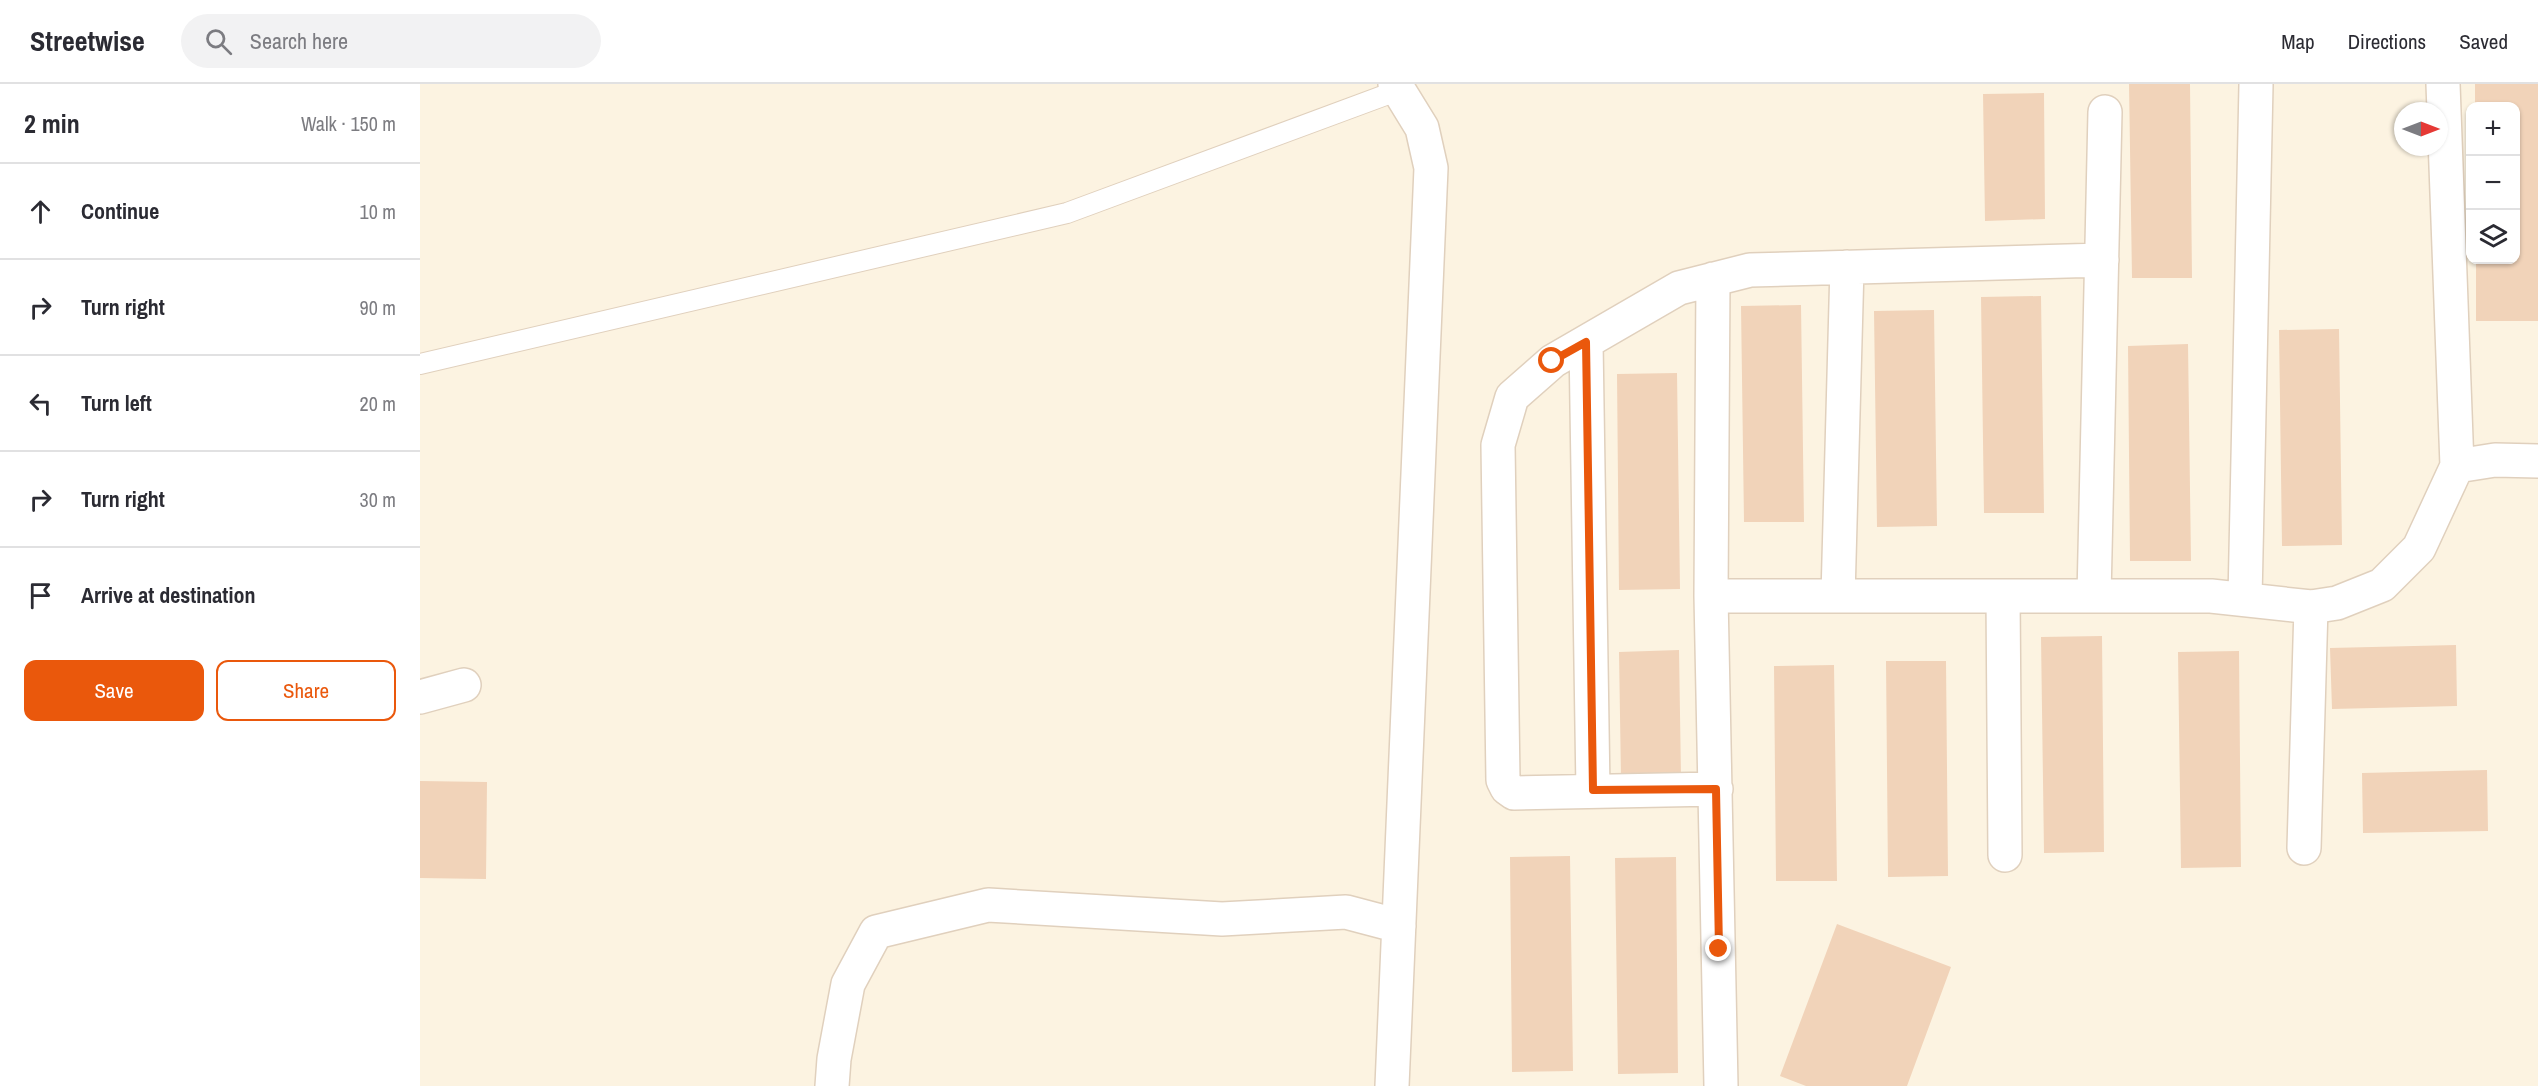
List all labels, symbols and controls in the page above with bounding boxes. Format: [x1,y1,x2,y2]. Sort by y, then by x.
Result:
search box [181,14,601,68]
text: Streetwise [30,22,145,60]
icon: search [202,25,235,58]
text: Search here [250,26,348,56]
text: Map [2281,27,2315,56]
text: Directions [2348,27,2426,56]
text: Saved [2459,27,2508,56]
north arrow [2394,102,2448,156]
map controls [2466,102,2520,264]
button: + [2466,102,2520,156]
text: 2 min [24,106,80,141]
text: Walk · 150 m [301,110,396,137]
button: − [2466,156,2520,210]
icon: ahead [24,195,57,228]
text: Continue [81,196,159,226]
text: 10 m [360,198,396,225]
button: layers [2466,210,2520,264]
icon: right [24,291,57,324]
text: Turn right [81,292,165,322]
text: 90 m [360,294,396,321]
route start [1538,347,1564,373]
icon: left [24,387,57,420]
text: Turn left [81,388,152,418]
text: 20 m [360,390,396,417]
icon: right [24,483,57,516]
text: Turn right [81,484,165,514]
text: 30 m [360,486,396,513]
icon: arrive [24,579,57,612]
text: Arrive at destination [81,580,255,610]
button: Save [24,660,204,721]
button: Share [216,660,396,721]
route end [1705,935,1731,961]

